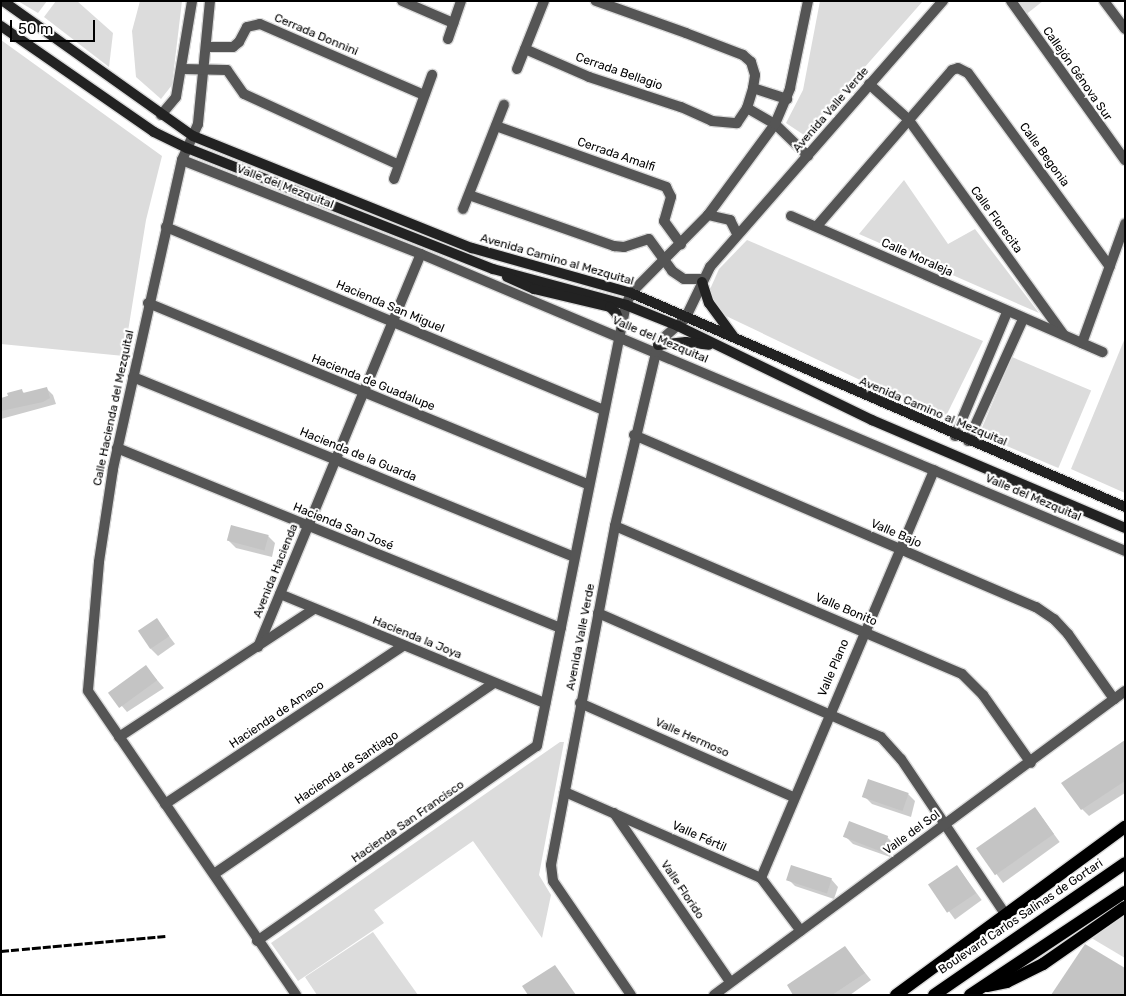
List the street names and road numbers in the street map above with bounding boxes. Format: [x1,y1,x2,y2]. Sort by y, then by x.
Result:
street label: Cerrada Donnini [272,11,360,59]
street label: Callejón Génova Sur [1039,24,1115,124]
street label: Cerrada Bellagio [574,50,664,94]
street label: Avenida Valle Verde [790,64,872,156]
street label: Calle Begonia [1016,120,1072,190]
street label: Cerrada Amalfi [575,135,657,175]
street label: Valle del Mezquital [234,162,336,212]
street label: Calle Florecita [967,184,1025,256]
street label: Avenida Camino al Mezquital [478,231,636,289]
street label: Calle Moraleja [879,236,955,280]
street label: Hacienda San Miguel [334,278,446,336]
street label: Valle del Mezquital [610,313,710,367]
street label: Calle Hacienda del Mezquital [90,329,138,487]
street label: Hacienda de Guadalupe [309,352,437,414]
street label: Avenida Camino al Mezquital [857,374,1009,450]
street label: Hacienda de la Guarda [297,425,419,485]
street label: Valle del Mezquital [983,471,1083,525]
street label: Hacienda San José [291,500,395,554]
street label: Valle Bajo [868,517,924,551]
street label: Avenida Hacienda [251,522,301,620]
street label: Avenida Valle Verde [564,582,598,692]
street label: Valle Bonito [813,590,879,630]
street label: Hacienda la Joya [370,613,464,663]
street label: Valle Plano [816,637,852,699]
street label: Hacienda de Amaco [227,678,327,752]
street label: Valle Hermoso [653,715,731,761]
street label: Hacienda de Santiago [293,728,401,808]
street label: Hacienda San Francisco [349,778,467,866]
street label: Valle del Sol [881,808,943,858]
street label: Valle Fértil [670,819,728,855]
street label: Boulevard Carlos Salinas de Gortari [936,856,1106,978]
street label: Valle Florido [657,858,707,922]

